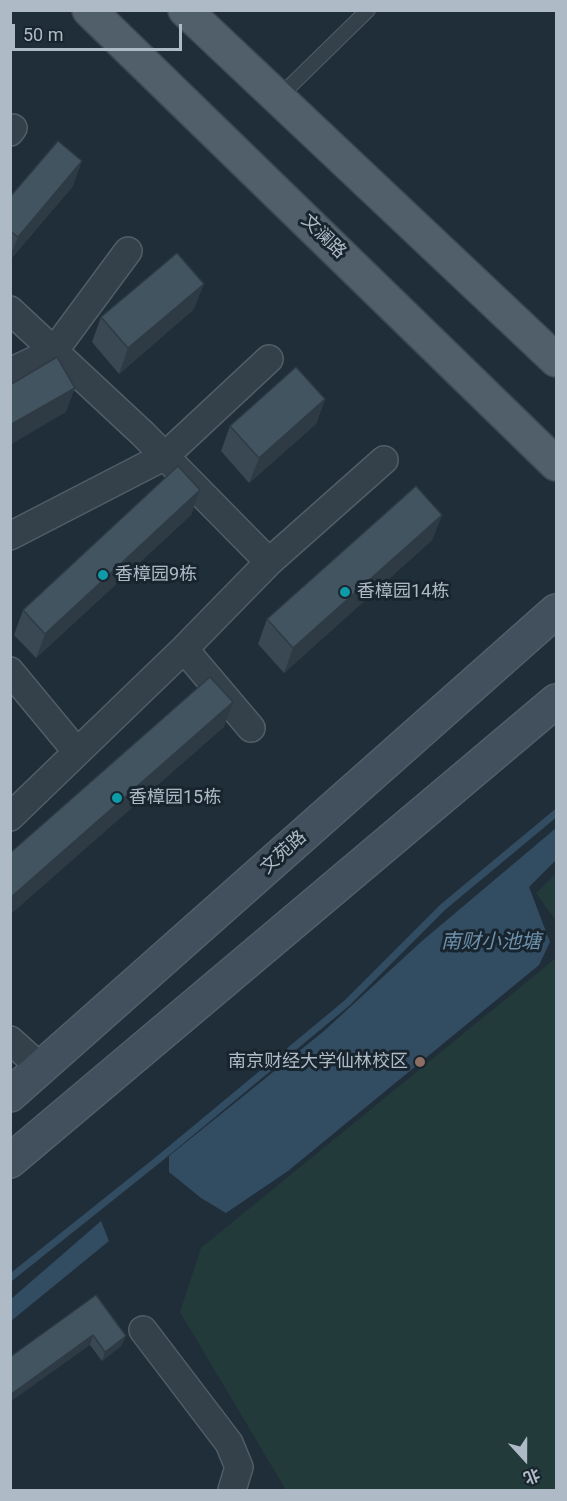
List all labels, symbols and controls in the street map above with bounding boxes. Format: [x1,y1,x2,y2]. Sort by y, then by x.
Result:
scale bar [15,12,184,50]
text: 50 m [23,24,63,45]
street label: 文澜路 [296,210,350,264]
place label: 香樟园9栋 [115,564,197,586]
marker: 香樟园9栋 [96,568,110,582]
place label: 香樟园14栋 [357,581,449,603]
marker: 香樟园14栋 [338,585,352,599]
place label: 香樟园15栋 [129,787,221,809]
marker: 香樟园15栋 [110,791,124,805]
street label: 文苑路 [257,827,311,879]
water label: 南财小池塘 [441,931,541,955]
place label: 南京财经大学仙林校区 [228,1051,408,1073]
marker: 南京财经大学仙林校区 [413,1055,427,1069]
north arrow [495,1429,555,1489]
text: 北 [521,1465,543,1488]

